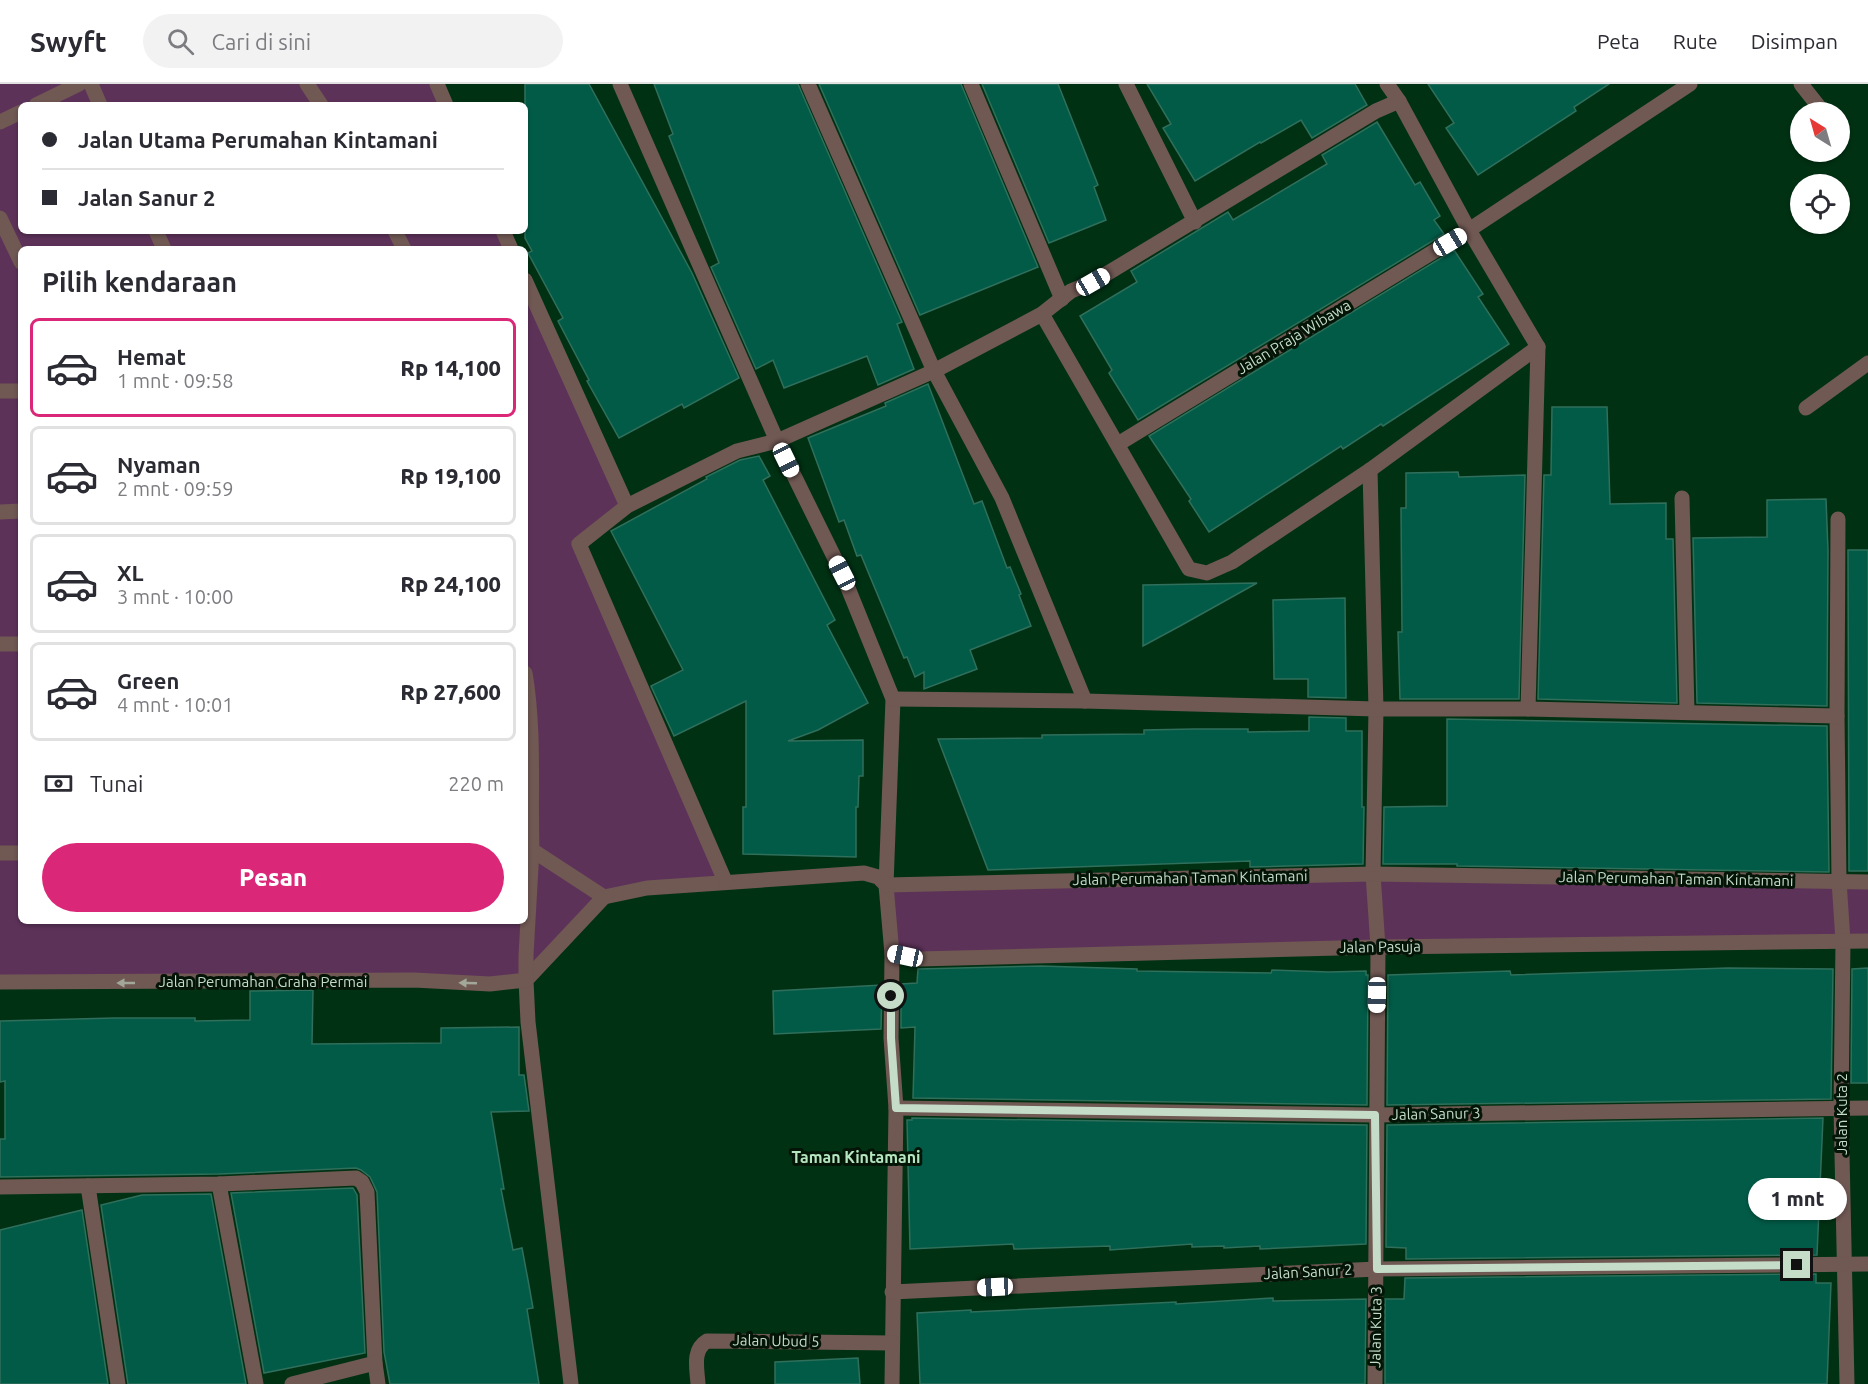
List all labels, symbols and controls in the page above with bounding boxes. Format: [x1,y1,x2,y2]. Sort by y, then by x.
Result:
search box [143,14,563,68]
icon: search [164,25,197,58]
text: Swyft [30,26,107,57]
text: Cari di sini [212,29,311,54]
text: Peta [1597,29,1640,53]
text: Rute [1673,29,1718,53]
text: Disimpan [1751,29,1838,53]
north arrow [1790,102,1850,162]
map controls [1790,102,1850,234]
text: Jalan Utama Perumahan Kintamani [78,127,438,152]
button: locate [1790,174,1850,234]
text: Jalan Sanur 2 [78,185,215,210]
car [1430,225,1470,259]
car [1073,265,1113,299]
text: Pilih kendaraan [42,267,237,297]
street label: Jalan Praja Wibawa [1234,296,1354,377]
icon: car [45,341,99,395]
text: Hemat [117,344,186,369]
text: Rp 14,100 [400,355,501,380]
text: 1 mnt · 09:58 [117,369,234,392]
car [770,440,802,480]
icon: car [45,449,99,503]
text: Nyaman [117,452,201,477]
text: Rp 19,100 [400,463,501,488]
text: 2 mnt · 09:59 [117,477,234,500]
car [826,553,858,593]
icon: car [45,557,99,611]
text: XL [117,560,144,585]
text: Rp 24,100 [400,571,501,596]
text: 3 mnt · 10:00 [117,585,234,608]
icon: car [45,665,99,719]
text: Green [117,668,179,693]
text: Rp 27,600 [400,679,501,704]
text: 4 mnt · 10:01 [117,693,234,716]
icon: cash [42,767,75,800]
text: Tunai [90,771,143,796]
text: 220 m [448,772,504,795]
button: Pesan [42,843,504,912]
street label: Jalan Perumahan Taman Kintamani [1072,867,1308,888]
street label: Jalan Perumahan Taman Kintamani [1558,868,1794,889]
street label: Jalan Pasuja [1339,937,1421,956]
car [886,943,924,969]
street label: Jalan Perumahan Graha Permai [159,973,367,990]
car [1368,977,1386,1013]
one-way arrow [117,978,136,988]
one-way arrow [459,978,478,987]
route start [877,982,904,1009]
street label: Jalan Kuta 2 [1833,1073,1850,1155]
street label: Jalan Sanur 3 [1391,1104,1481,1123]
district label: Taman Kintamani [791,1148,921,1166]
callout: 1 mnt [1748,1178,1846,1220]
text: 1 mnt [1771,1187,1824,1210]
route end [1783,1251,1810,1278]
street label: Jalan Sanur 2 [1263,1261,1353,1282]
car [977,1277,1013,1297]
street label: Jalan Kuta 3 [1366,1286,1385,1368]
street label: Jalan Ubud 5 [732,1331,820,1350]

